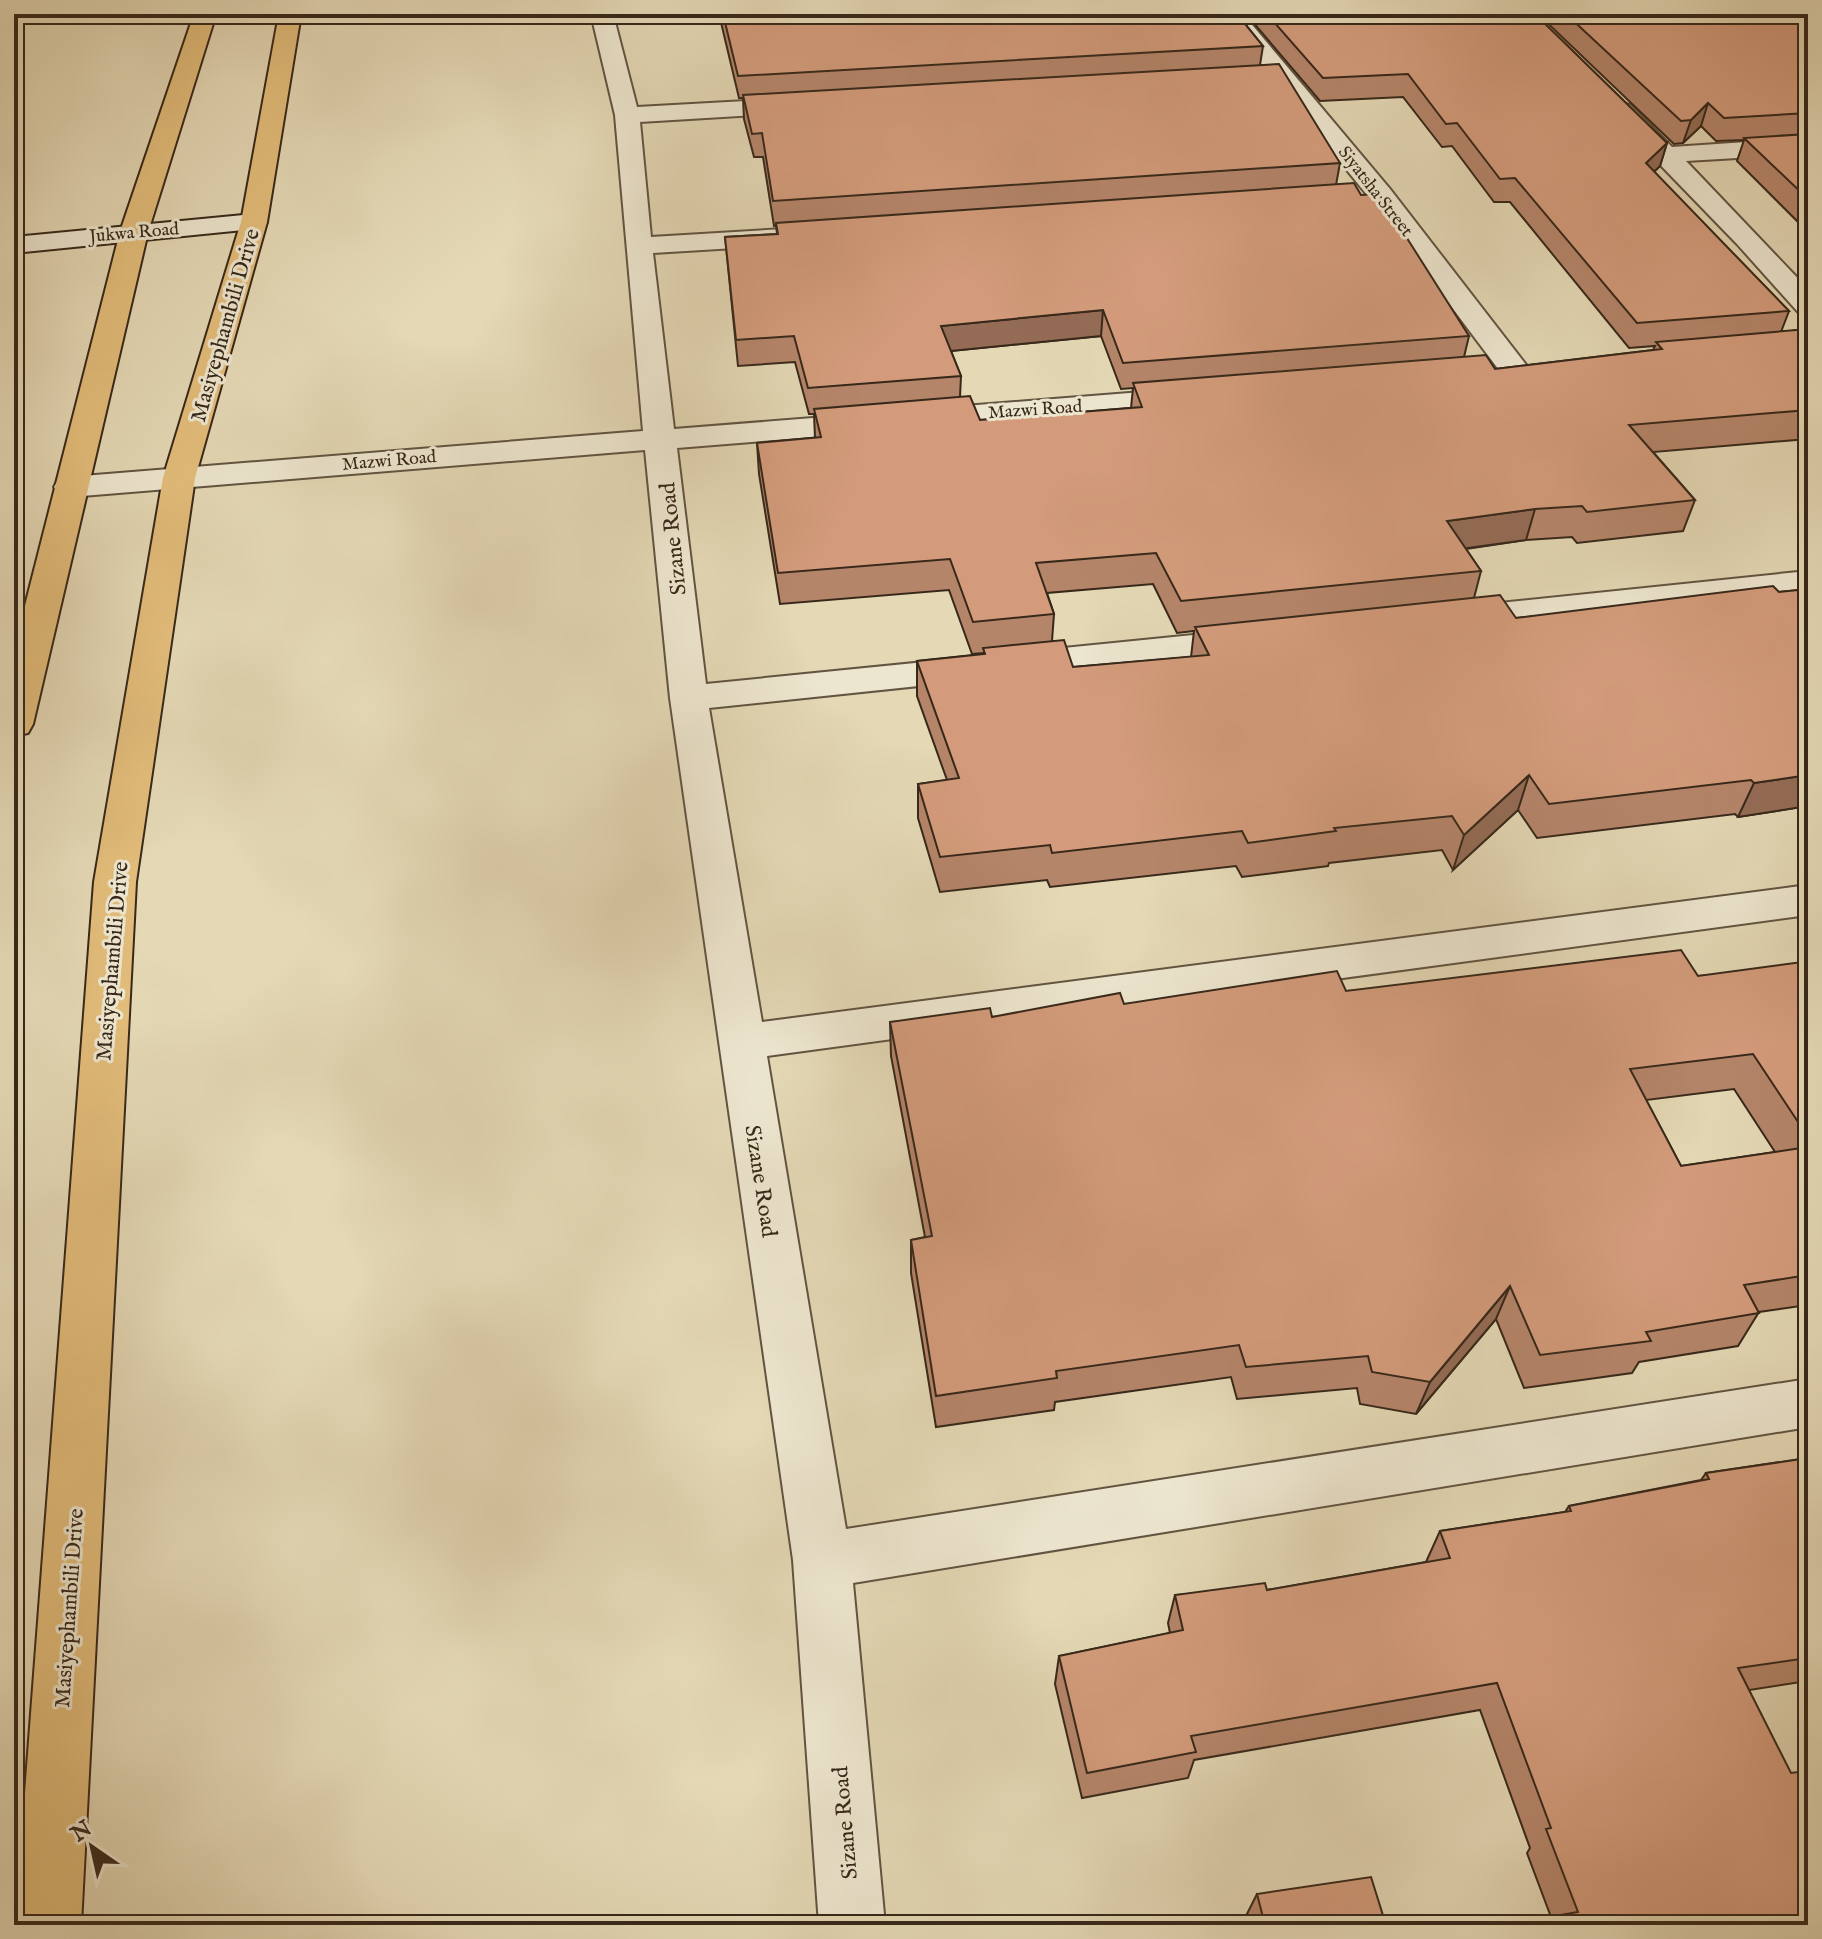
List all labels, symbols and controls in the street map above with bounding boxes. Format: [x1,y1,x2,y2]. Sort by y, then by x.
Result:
street label: Siyatsha Street [1332,142,1417,242]
street label: Jukwa Road [86,218,180,249]
street label: Masiyephambili Drive [185,226,267,425]
street label: Mazwi Road [987,396,1083,425]
street label: Mazwi Road [341,446,437,477]
street label: Sizane Road [654,481,694,597]
street label: Masiyephambili Drive [90,860,136,1062]
street label: Sizane Road [737,1123,783,1240]
street label: Masiyephambili Drive [49,1507,91,1709]
street label: Sizane Road [827,1765,865,1880]
north arrow [52,1807,132,1887]
text: N [65,1815,98,1850]

